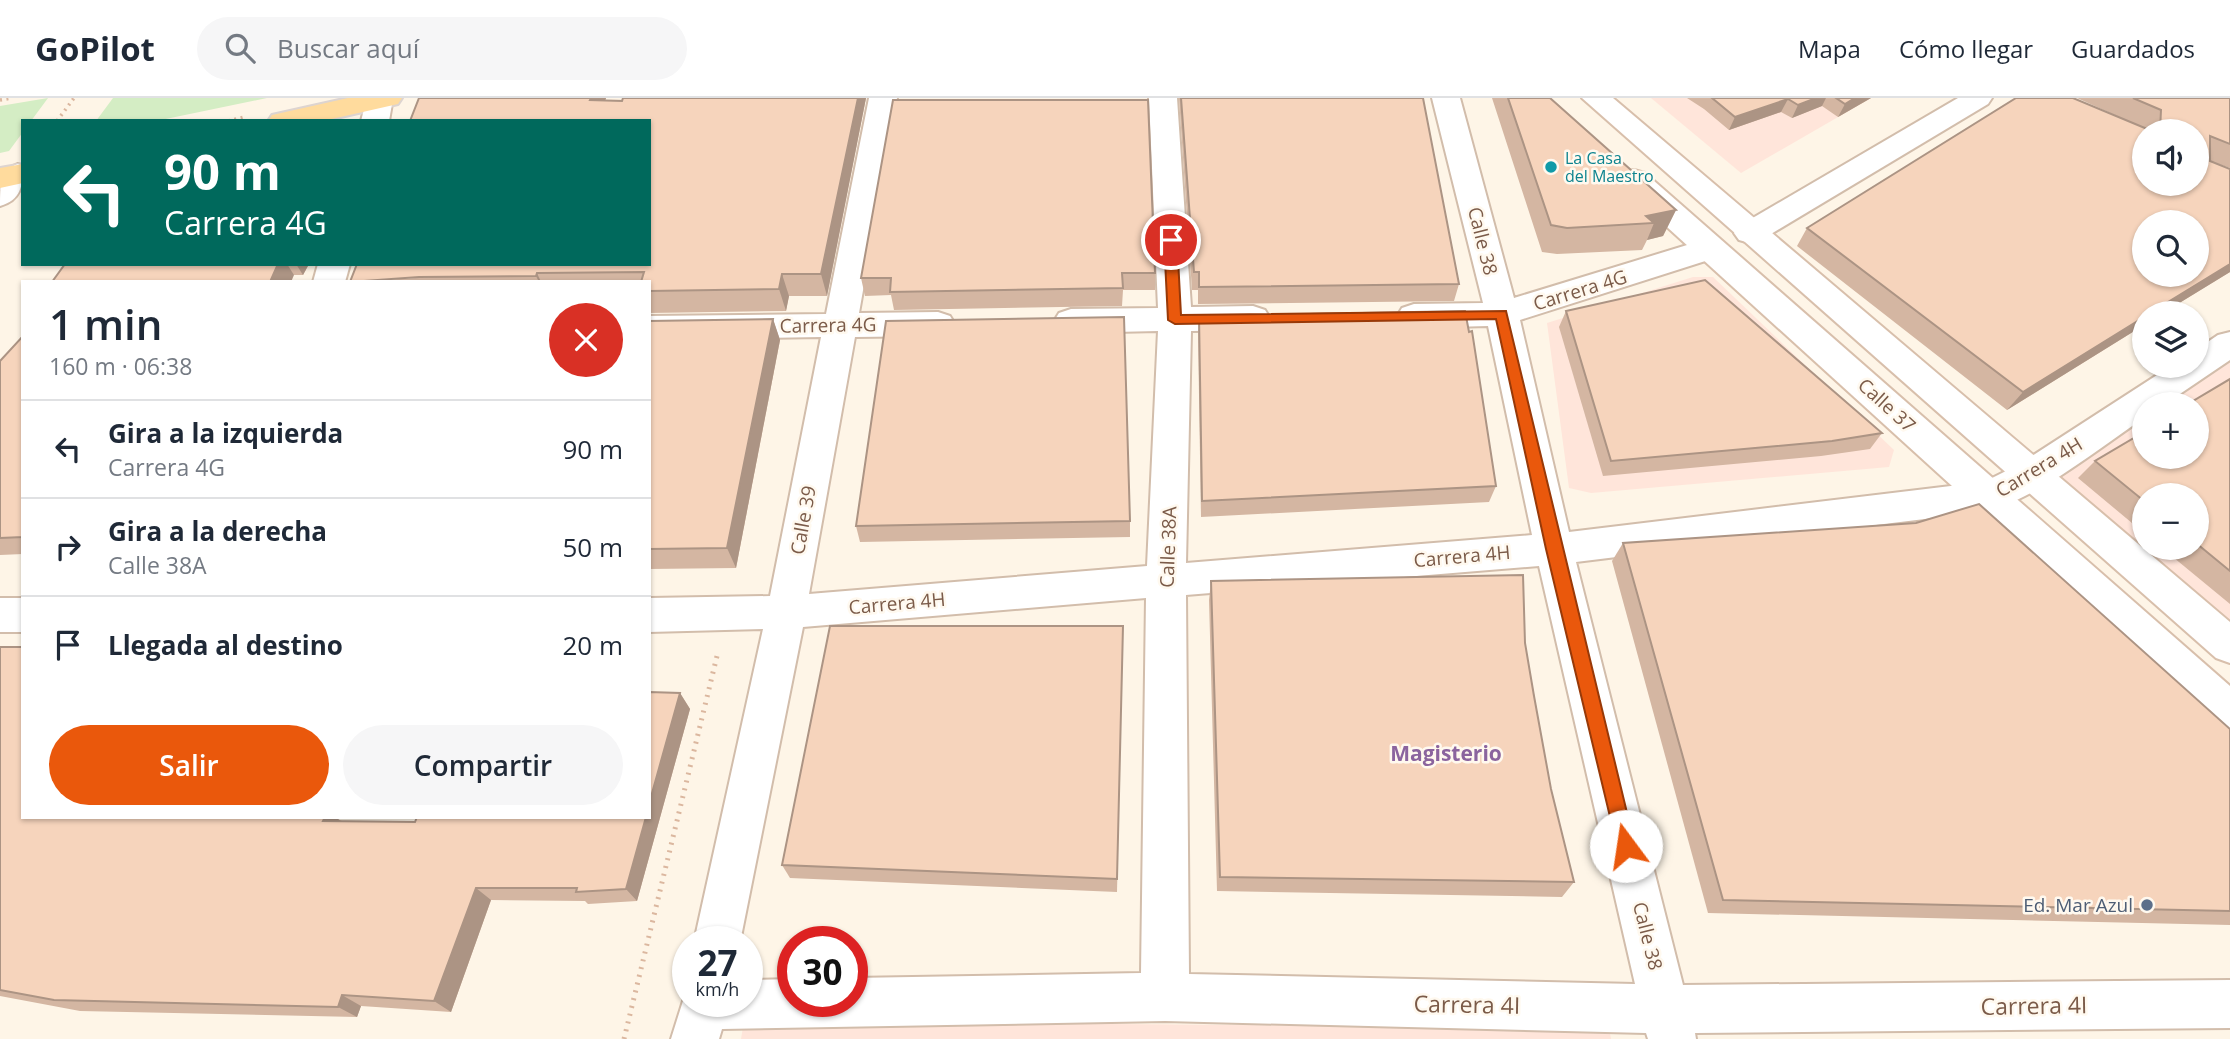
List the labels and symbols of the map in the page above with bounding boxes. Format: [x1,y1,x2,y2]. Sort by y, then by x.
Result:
place label: La Casa del Maestro [1565,147,1654,187]
marker: La Casa del Maestro [1543,159,1559,175]
street label: Calle 38 [1462,204,1504,278]
pin [1141,210,1201,270]
street label: Carrera 4G [1530,263,1630,317]
street label: Carrera 4G [779,311,877,339]
street label: Calle 37 [1852,372,1922,438]
street label: Carrera 4H [1991,431,2087,503]
street label: Calle 39 [784,484,822,556]
street label: Calle 38A [1154,506,1182,588]
street label: Carrera 4H [1413,539,1511,573]
street label: Carrera 4H [848,586,946,620]
district label: Magisterio [1390,739,1502,767]
position arrow [1589,809,1663,883]
place label: Ed. Mar Azul [2023,892,2133,918]
marker: Ed. Mar Azul [2139,897,2155,913]
street label: Calle 38 [1627,899,1669,973]
speed limit sign: 30 [777,926,868,1017]
street label: Carrera 4I [1413,987,1521,1021]
street label: Carrera 4I [1980,988,2088,1022]

